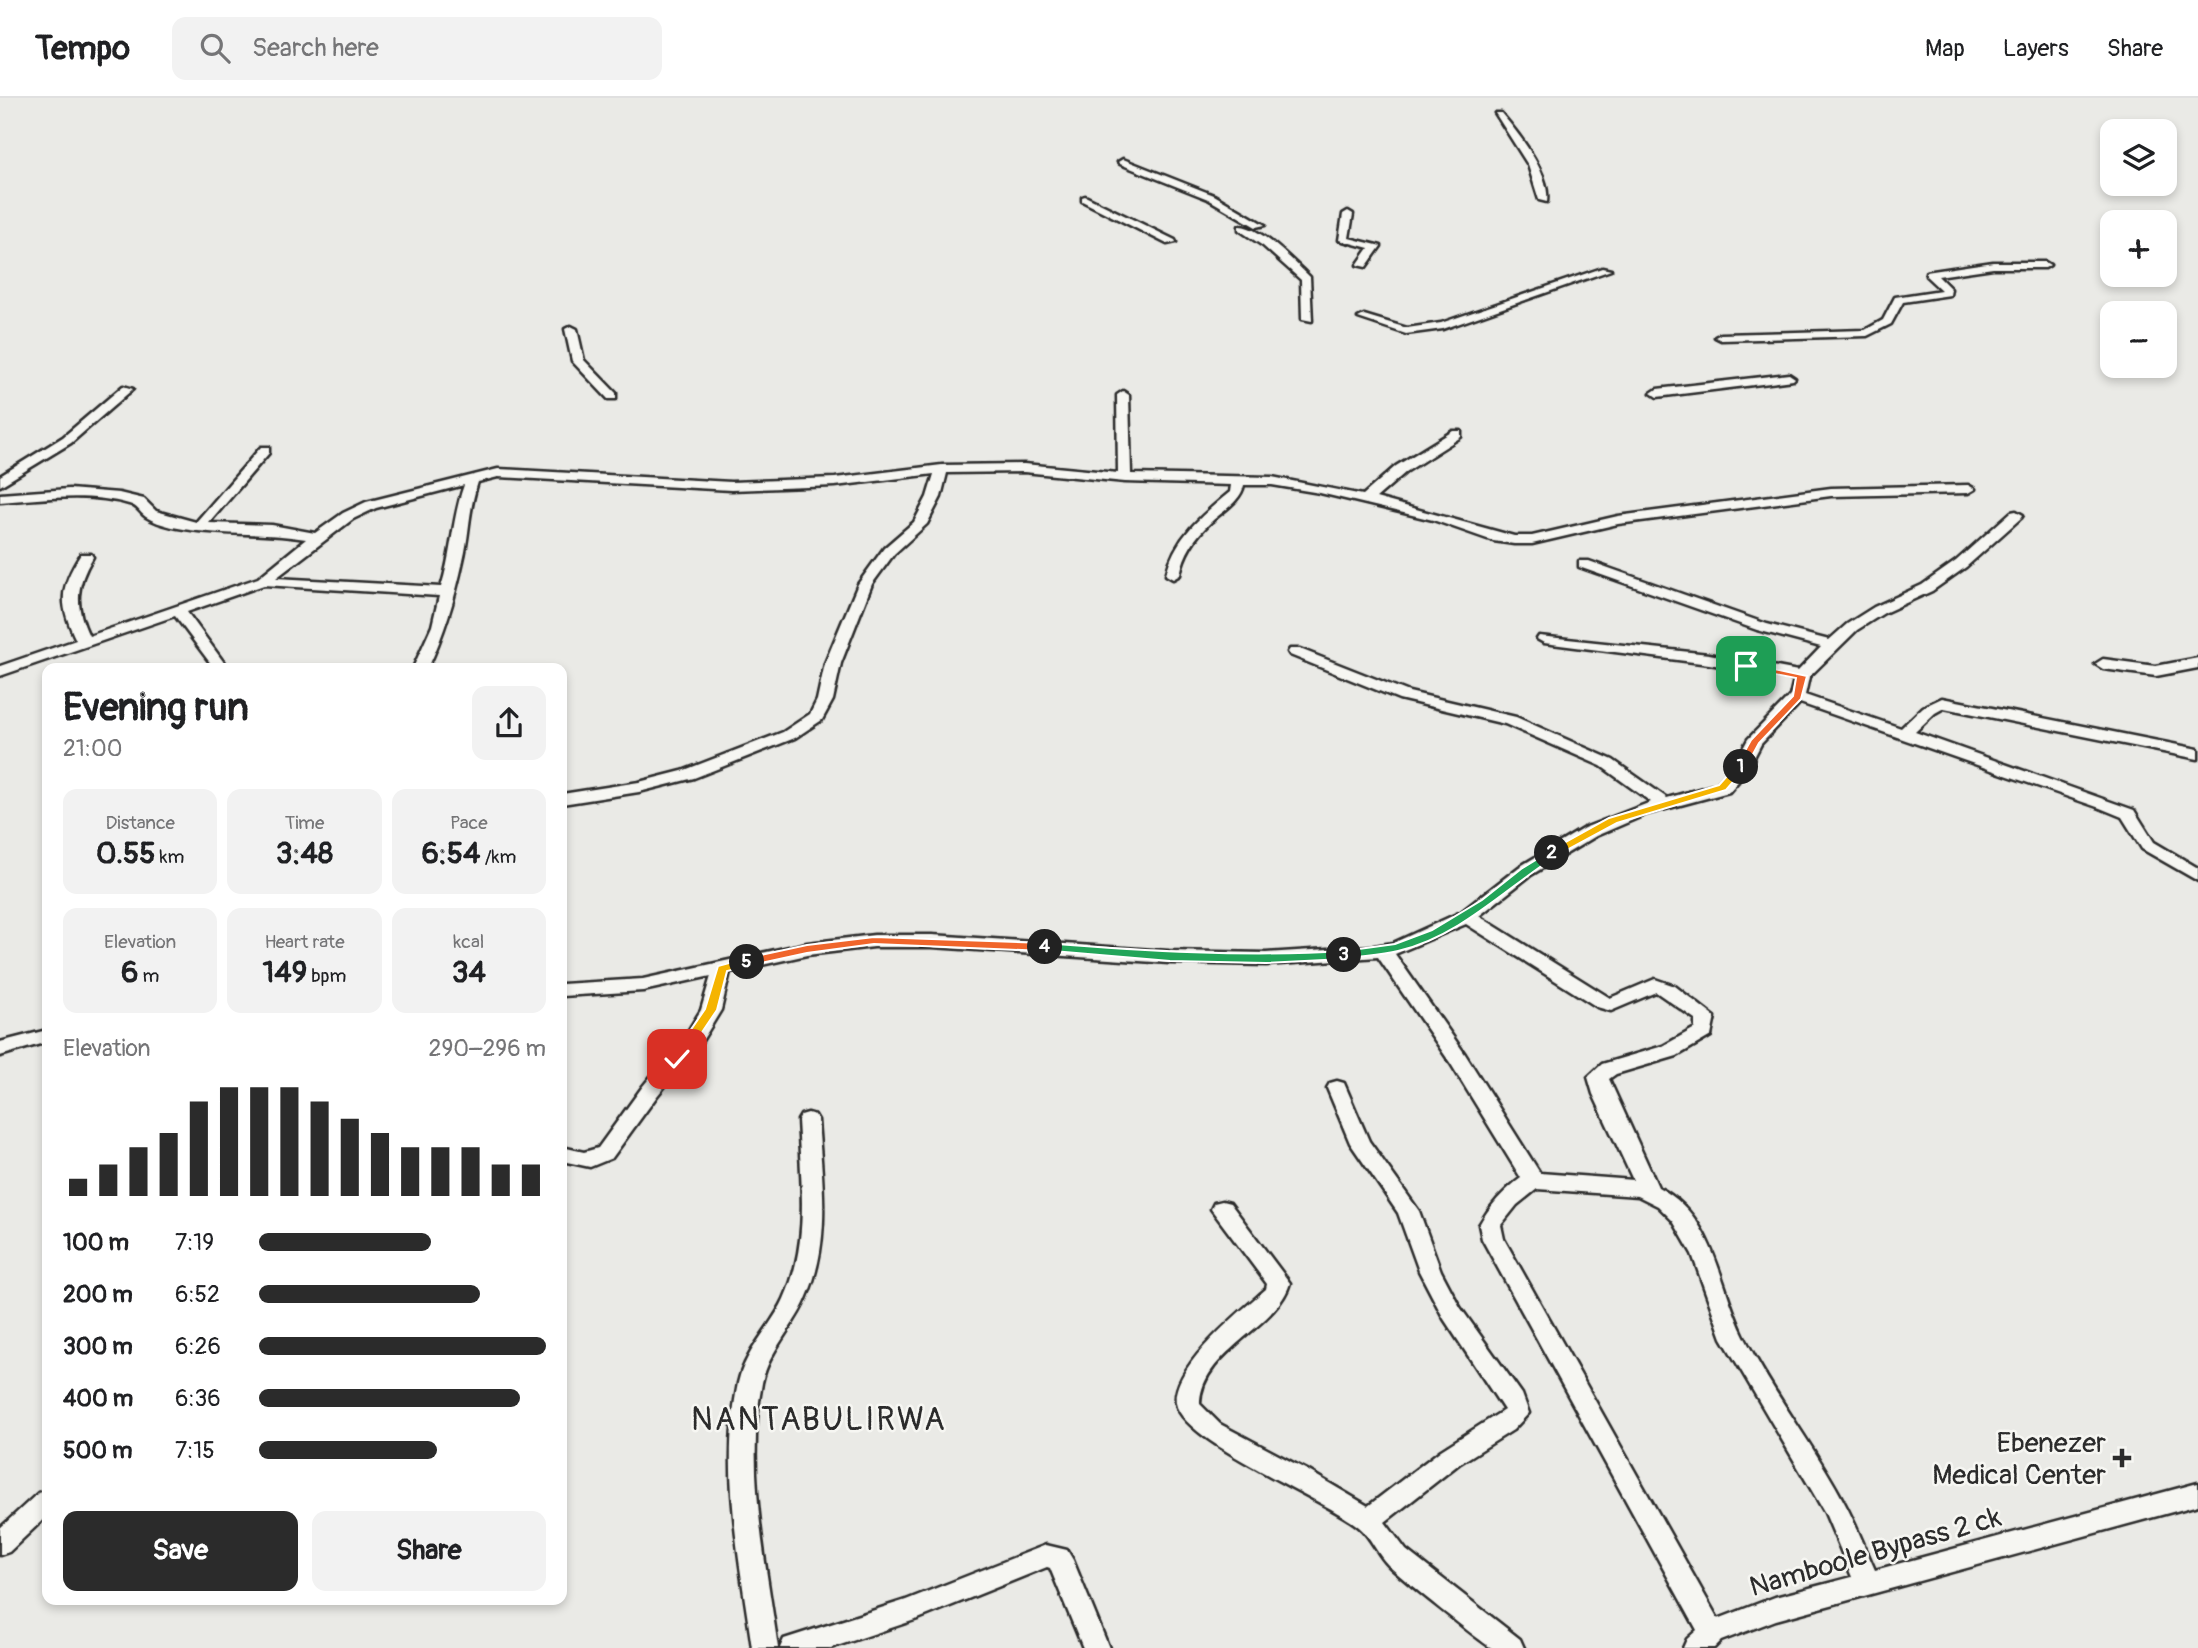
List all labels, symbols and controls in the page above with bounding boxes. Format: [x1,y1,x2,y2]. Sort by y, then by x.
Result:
search box [172,17,662,80]
text: Tempo [35,28,130,69]
icon: search [196,29,234,67]
text: Search here [252,32,379,64]
text: Map [1925,34,1965,63]
text: Layers [2003,34,2069,63]
text: Share [2107,34,2163,63]
map controls [2100,119,2177,378]
button: layers [2100,119,2177,196]
button: + [2100,210,2177,287]
button: − [2100,301,2177,378]
pin [1716,636,1776,696]
icon: arrive [1727,647,1765,685]
text: Evening run [63,684,249,732]
button: share [472,686,546,760]
text: 21:00 [63,734,122,763]
pin: 1 [1724,750,1758,784]
text: 1 [1737,754,1744,778]
text: Distance [105,811,175,835]
text: Time [285,811,324,835]
text: Pace [450,811,488,835]
text: 0.55 [96,835,156,872]
text: 3:48 [276,835,333,872]
text: 6:54 [421,835,481,872]
pin: 2 [1534,836,1570,870]
text: 2 [1546,840,1557,864]
text: km [156,845,184,869]
text: /km [481,845,516,869]
text: Elevation [104,930,176,954]
text: Heart rate [264,930,345,954]
text: kcal [453,930,484,954]
pin: 4 [1028,930,1062,964]
text: 4 [1039,934,1050,958]
pin: 3 [1326,938,1362,972]
text: 3 [1338,942,1349,966]
pin: 5 [730,944,764,980]
text: 5 [741,949,752,973]
text: 6 [121,954,138,991]
text: 149 [263,954,307,991]
text: 34 [452,954,486,991]
text: m [138,964,159,988]
text: bpm [307,964,346,988]
pin [647,1029,707,1089]
text: Elevation [63,1034,151,1063]
text: 290–296 m [429,1034,546,1063]
icon: check [658,1040,696,1078]
text: 100 m [63,1228,129,1257]
text: 7:19 [175,1228,214,1257]
text: 200 m [63,1280,133,1309]
text: 6:52 [175,1280,220,1309]
text: 300 m [63,1332,133,1361]
text: 6:26 [175,1332,221,1361]
text: 400 m [63,1384,133,1413]
text: 6:36 [175,1384,221,1413]
district label: NANTABULIRWA [691,1400,947,1440]
place label: Ebenezer Medical Center [1932,1426,2106,1493]
text: 500 m [63,1436,132,1465]
text: 7:15 [175,1436,215,1465]
marker: Ebenezer Medical Center [2112,1448,2132,1468]
street label: Namboole Bypass 2 ck [1746,1500,2005,1605]
button: Save [63,1511,298,1591]
button: Share [312,1511,546,1591]

